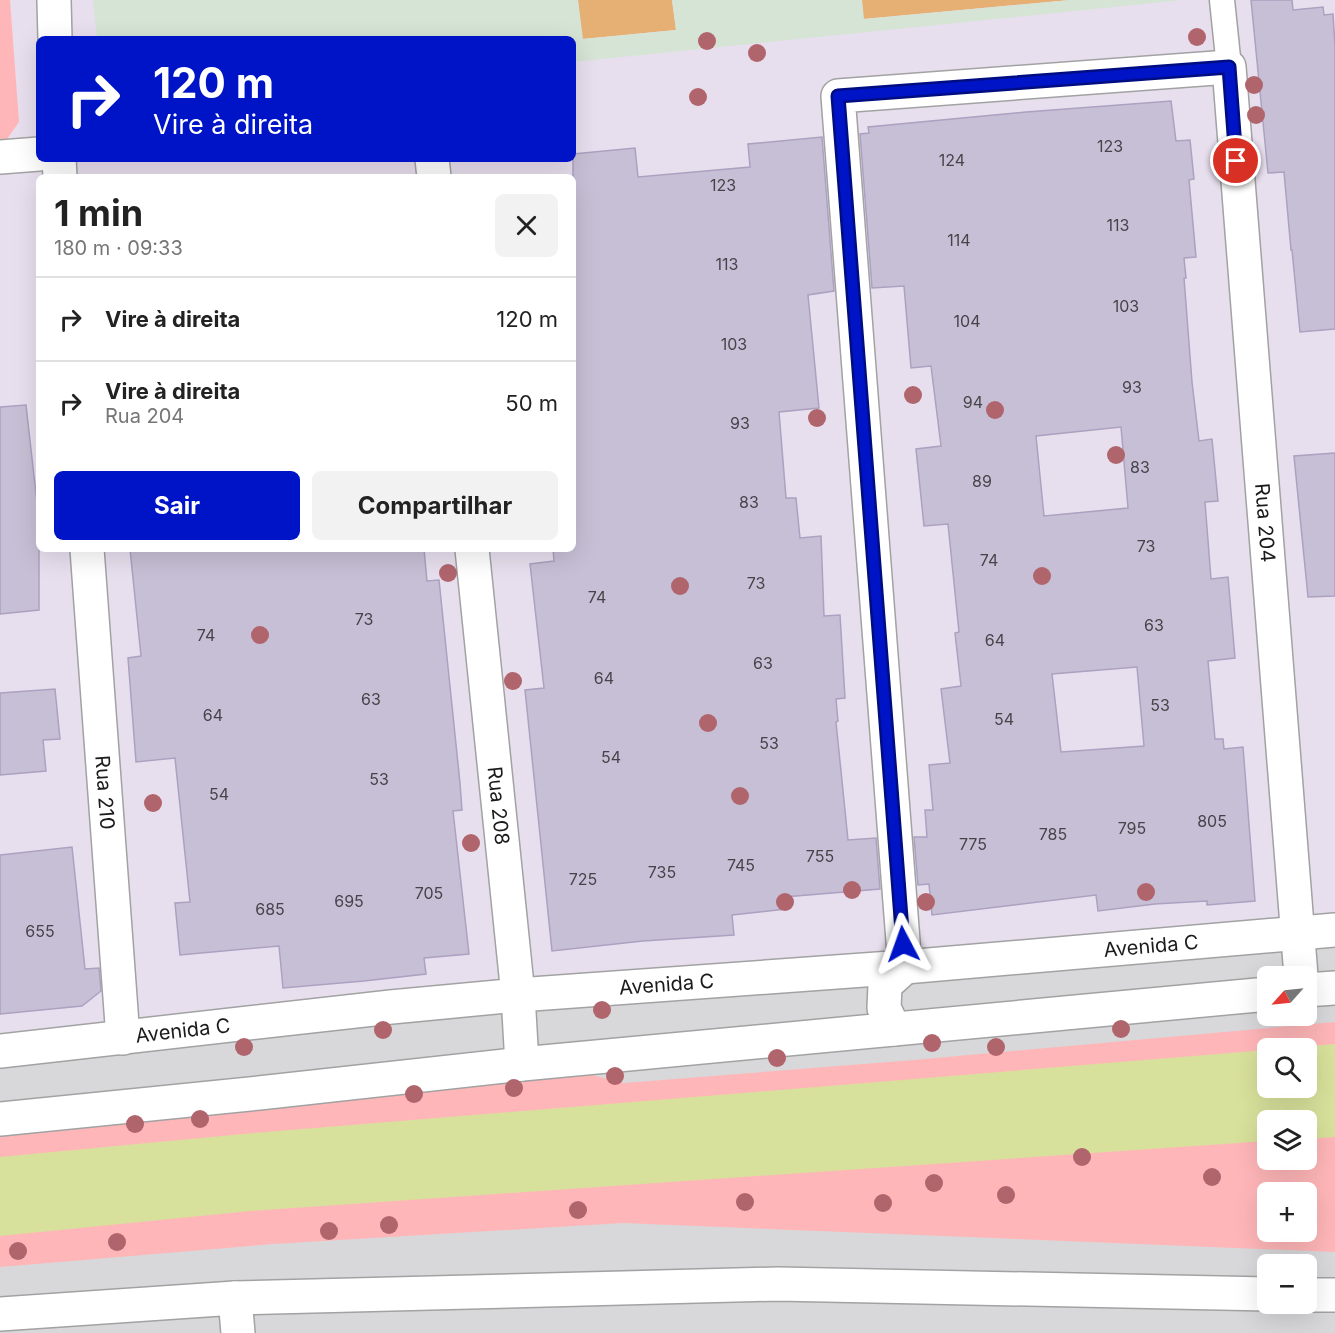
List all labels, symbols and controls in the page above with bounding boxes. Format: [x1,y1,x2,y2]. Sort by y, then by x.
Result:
text: 120 m [153,57,274,108]
icon: right [54,60,132,138]
text: Vire à direita [153,108,313,141]
pin [1210,135,1261,186]
house number: 123 [1097,136,1123,156]
icon: arrive [1219,144,1252,177]
house number: 124 [939,150,965,170]
house number: 123 [710,175,736,195]
text: 1 min [54,191,143,235]
button: close [495,194,558,257]
house number: 113 [1107,215,1129,235]
house number: 114 [947,230,971,250]
text: 180 m · 09:33 [54,236,183,260]
house number: 113 [716,254,738,274]
house number: 103 [1113,296,1139,316]
icon: right [54,303,87,336]
text: Vire à direita [105,306,240,332]
text: 120 m [496,306,558,332]
house number: 104 [954,311,980,331]
house number: 103 [721,334,747,354]
house number: 93 [1122,377,1142,397]
text: Vire à direita [105,378,240,404]
icon: right [54,387,87,420]
text: 50 m [505,390,558,416]
house number: 94 [963,392,983,412]
text: Rua 204 [105,404,184,428]
house number: 93 [730,413,750,433]
house number: 83 [1130,457,1150,477]
button: Sair [54,471,300,540]
button: Compartilhar [312,471,558,540]
house number: 89 [972,471,992,491]
street label: Rua 204 [1250,482,1280,563]
house number: 83 [739,492,759,512]
house number: 73 [1137,536,1155,556]
house number: 74 [980,550,998,570]
house number: 73 [747,573,765,593]
house number: 74 [588,587,606,607]
house number: 73 [355,609,373,629]
house number: 63 [1144,615,1164,635]
house number: 74 [197,625,215,645]
house number: 64 [985,630,1005,650]
house number: 63 [753,653,773,673]
house number: 64 [594,668,614,688]
house number: 63 [361,689,381,709]
house number: 53 [1150,695,1170,715]
house number: 64 [203,705,223,725]
house number: 54 [994,709,1014,729]
house number: 53 [759,733,779,753]
house number: 54 [601,747,621,767]
street label: Rua 210 [90,754,120,830]
street label: Rua 208 [482,765,514,846]
house number: 53 [369,769,389,789]
house number: 54 [209,784,229,804]
house number: 805 [1197,811,1227,831]
house number: 795 [1118,818,1146,838]
house number: 785 [1039,824,1067,844]
house number: 775 [959,834,987,854]
house number: 755 [806,846,834,866]
house number: 745 [727,855,755,875]
house number: 735 [648,862,676,882]
house number: 725 [569,869,597,889]
house number: 705 [415,883,443,903]
house number: 695 [334,891,364,911]
house number: 685 [255,899,285,919]
position arrow [871,912,935,976]
house number: 655 [25,921,55,941]
street label: Avenida C [1103,930,1200,962]
north arrow [1257,966,1317,1026]
map controls [1257,966,1317,1314]
street label: Avenida C [618,969,715,1000]
street label: Avenida C [134,1013,232,1048]
button: search [1257,1038,1317,1098]
button: layers [1257,1110,1317,1170]
button: + [1257,1182,1317,1242]
button: − [1257,1254,1317,1314]

